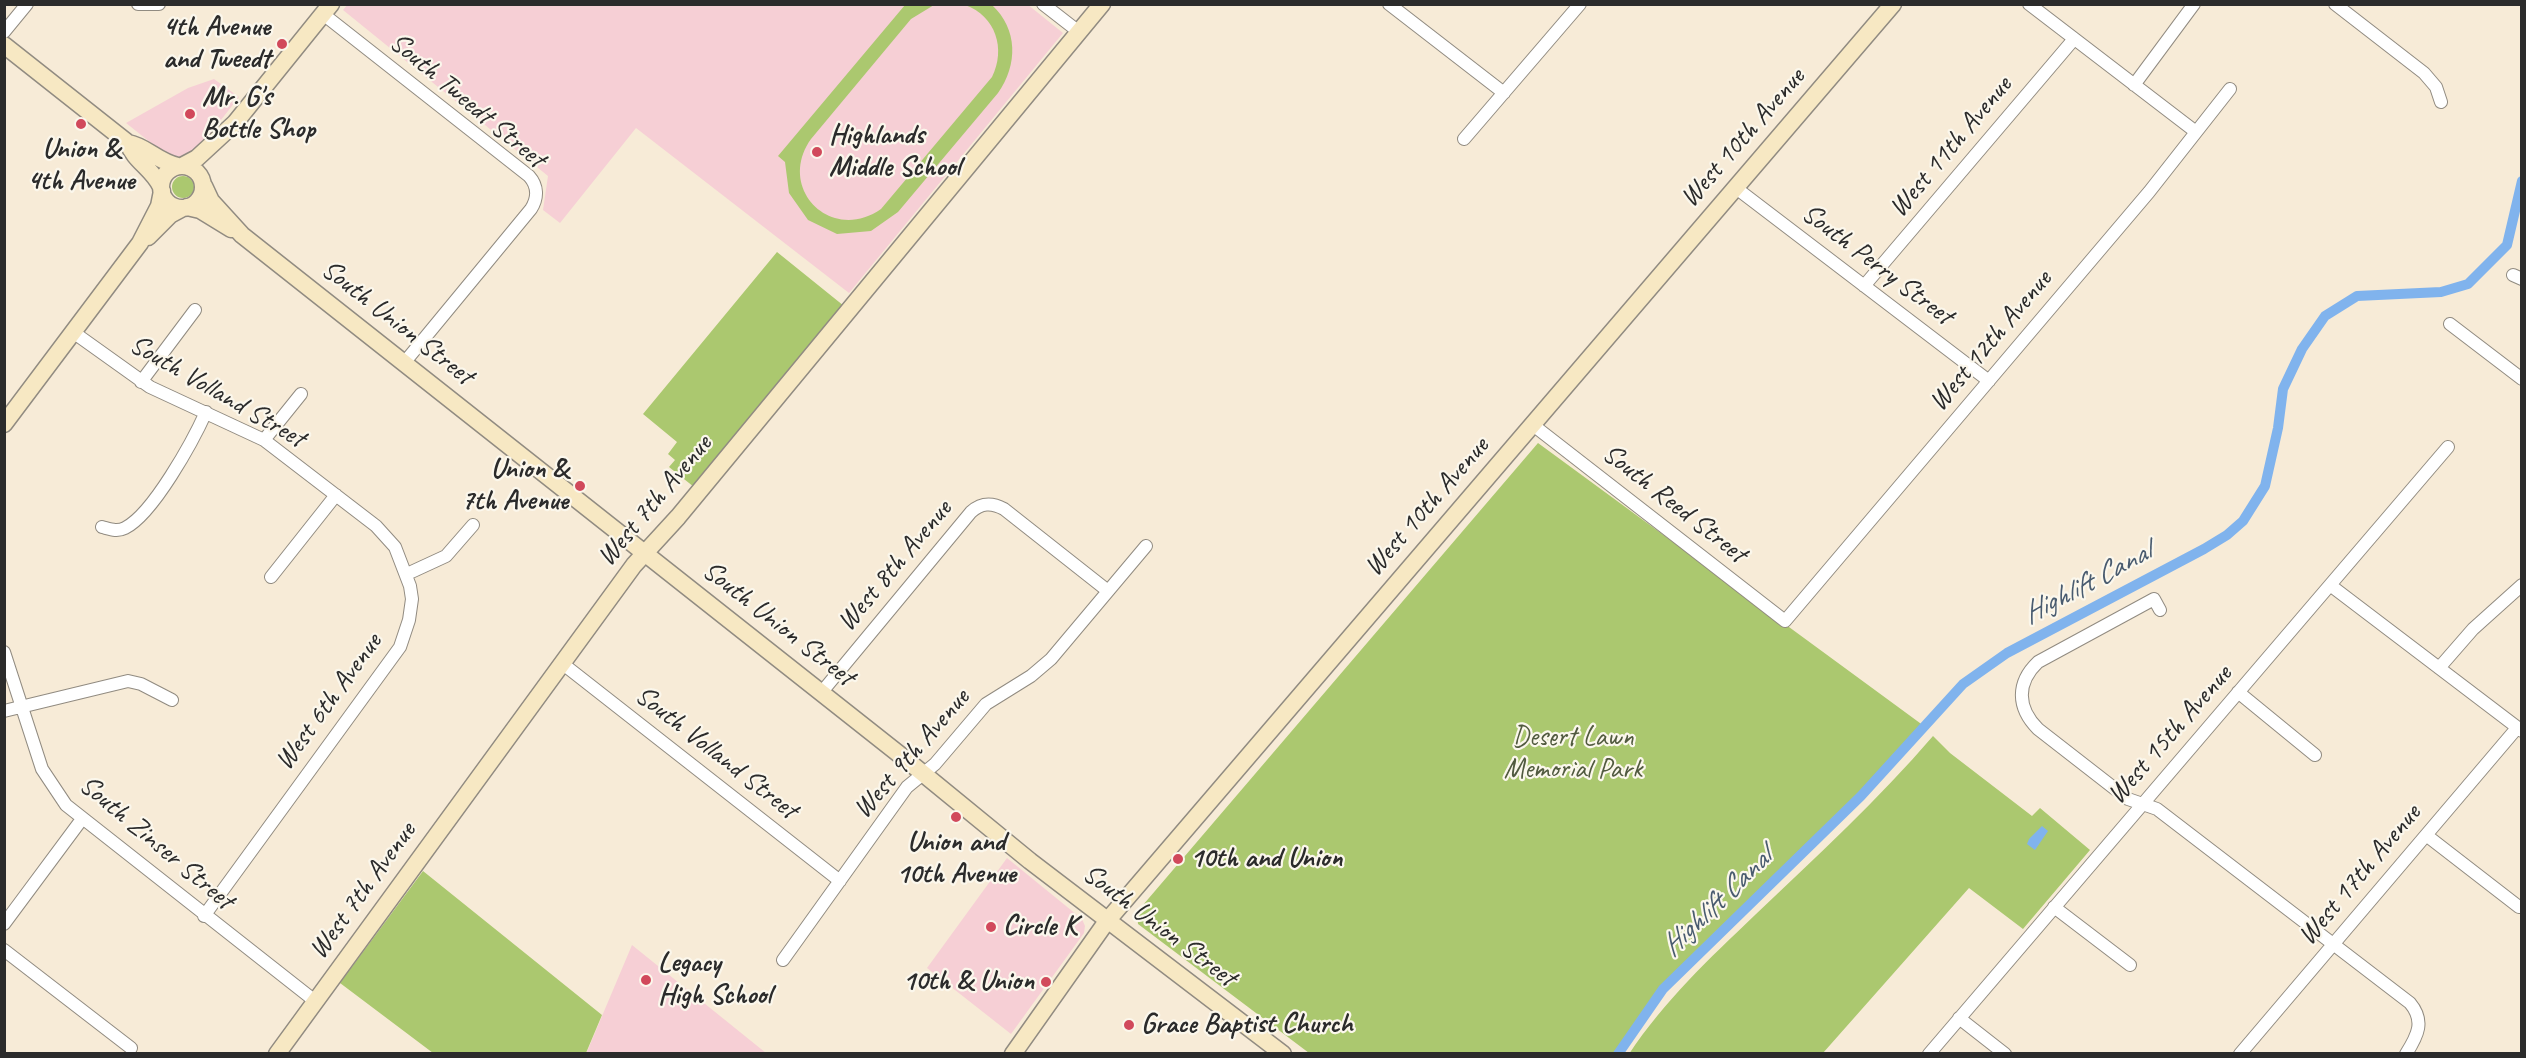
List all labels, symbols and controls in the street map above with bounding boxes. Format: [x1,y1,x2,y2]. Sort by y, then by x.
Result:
place label: 4th Avenue and Tweedt [163,11,270,77]
street label: South Tweedt Street [382,26,552,176]
marker: 4th Avenue and Tweedt [275,37,289,51]
street label: West 10th Avenue [1673,62,1813,214]
street label: West 11th Avenue [1882,70,2020,224]
place label: Mr. G's Bottle Shop [202,81,315,147]
marker: Mr. G's Bottle Shop [183,107,197,121]
marker: Union & 4th Avenue [74,117,88,131]
place label: Highlands Middle School [829,119,961,185]
place label: Union & 4th Avenue [28,133,134,199]
marker: Highlands Middle School [810,145,824,159]
street label: South Perry Street [1794,197,1960,333]
street label: South Union Street [314,253,480,393]
street label: West 12th Avenue [1922,264,2060,418]
street label: South Volland Street [123,328,311,456]
street label: West 7th Avenue [590,429,720,573]
street label: West 10th Avenue [1357,431,1497,583]
street label: South Reed Street [1595,437,1753,571]
place label: Union & 7th Avenue [461,453,568,519]
marker: Union & 7th Avenue [573,479,587,493]
street label: West 8th Avenue [830,494,960,638]
water label: Highlift Canal [2017,535,2157,633]
street label: South Union Street [695,554,861,694]
street label: West 6th Avenue [268,627,390,777]
street label: West 15th Avenue [2100,659,2240,811]
street label: South Volland Street [628,679,804,827]
street label: West 9th Avenue [847,682,977,826]
park label: Desert Lawn Memorial Park [1504,721,1642,787]
street label: South Zinser Street [72,769,240,917]
street label: West 17th Avenue [2291,798,2429,952]
marker: Union and 10th Avenue [949,810,963,824]
street label: West 7th Avenue [302,816,424,966]
place label: Union and 10th Avenue [896,826,1016,892]
water label: Highlift Canal [1654,841,1780,965]
place label: 10th and Union [1190,842,1342,876]
marker: 10th and Union [1171,852,1185,866]
street label: South Union Street [1075,857,1243,995]
place label: Circle K [1003,910,1077,944]
marker: Circle K [984,920,998,934]
place label: Legacy High School [658,947,771,1013]
place label: 10th & Union [902,965,1034,999]
marker: Legacy High School [639,973,653,987]
marker: 10th & Union [1039,975,1053,989]
place label: Grace Baptist Church [1141,1008,1353,1042]
marker: Grace Baptist Church [1122,1018,1136,1032]

